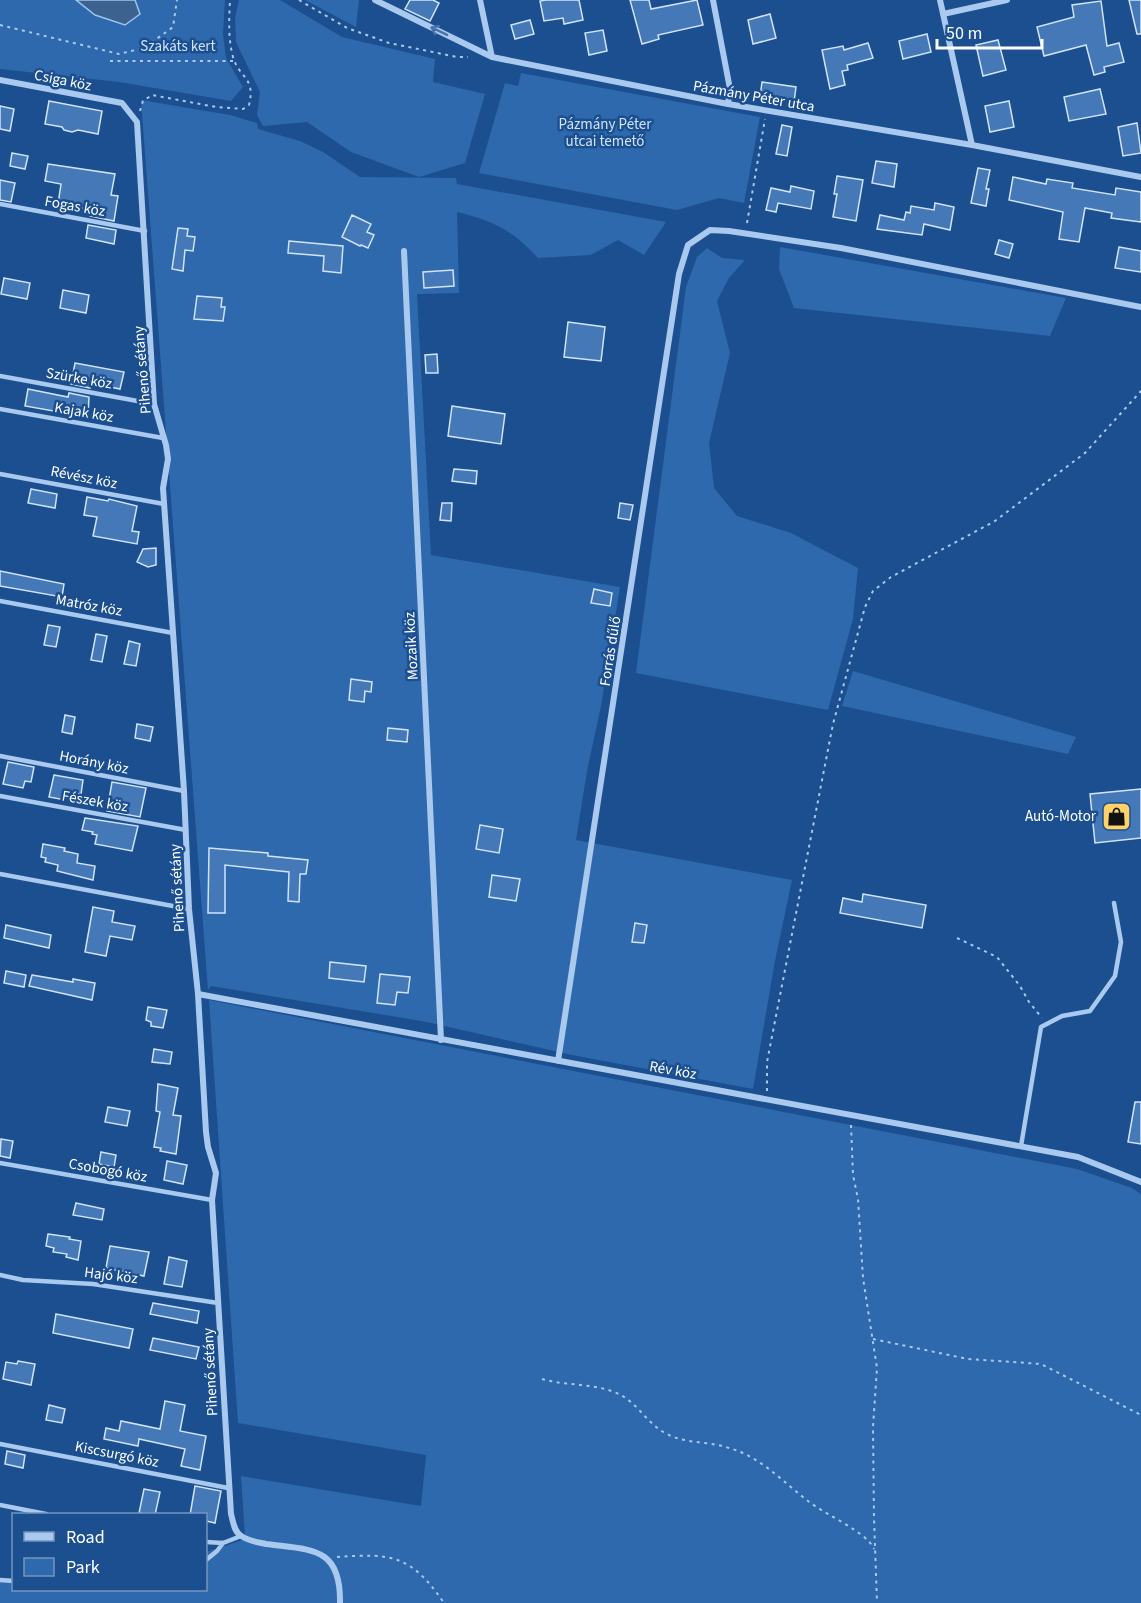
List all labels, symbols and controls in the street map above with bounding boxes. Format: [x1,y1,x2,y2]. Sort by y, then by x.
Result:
scale bar [937,12,1042,50]
text: 50 m [946,21,982,46]
one-way arrow [431,25,449,37]
park label: Szakáts kert [140,36,216,57]
street label: Csiga köz [32,65,93,96]
street label: Pázmány Péter utca [691,75,816,118]
park label: Pázmány Péter utcai temető [559,114,652,152]
street label: Fogas köz [43,191,107,222]
street label: Pihenő sétány [128,325,157,415]
street label: Szürke köz [44,362,114,395]
street label: Kajak köz [53,397,115,428]
street label: Révész köz [49,461,119,494]
street label: Matróz köz [54,589,124,622]
street label: Mozaik köz [399,611,424,681]
street label: Forrás dűlő [595,615,626,688]
street label: Horány köz [57,745,130,779]
street label: Fészek köz [60,785,130,818]
shop icon: Autó-Motor [1101,800,1133,832]
place label: Autó-Motor [1025,806,1097,827]
street label: Pihenő sétány [165,843,190,933]
street label: Rév köz [648,1056,698,1085]
street label: Csobogó köz [67,1153,149,1188]
street label: Hajó köz [83,1262,139,1289]
street label: Pihenő sétány [198,1327,223,1417]
street label: Kiscsurgó köz [73,1436,161,1473]
legend [12,1513,207,1591]
text: Road [66,1525,105,1550]
text: Park [66,1555,100,1580]

